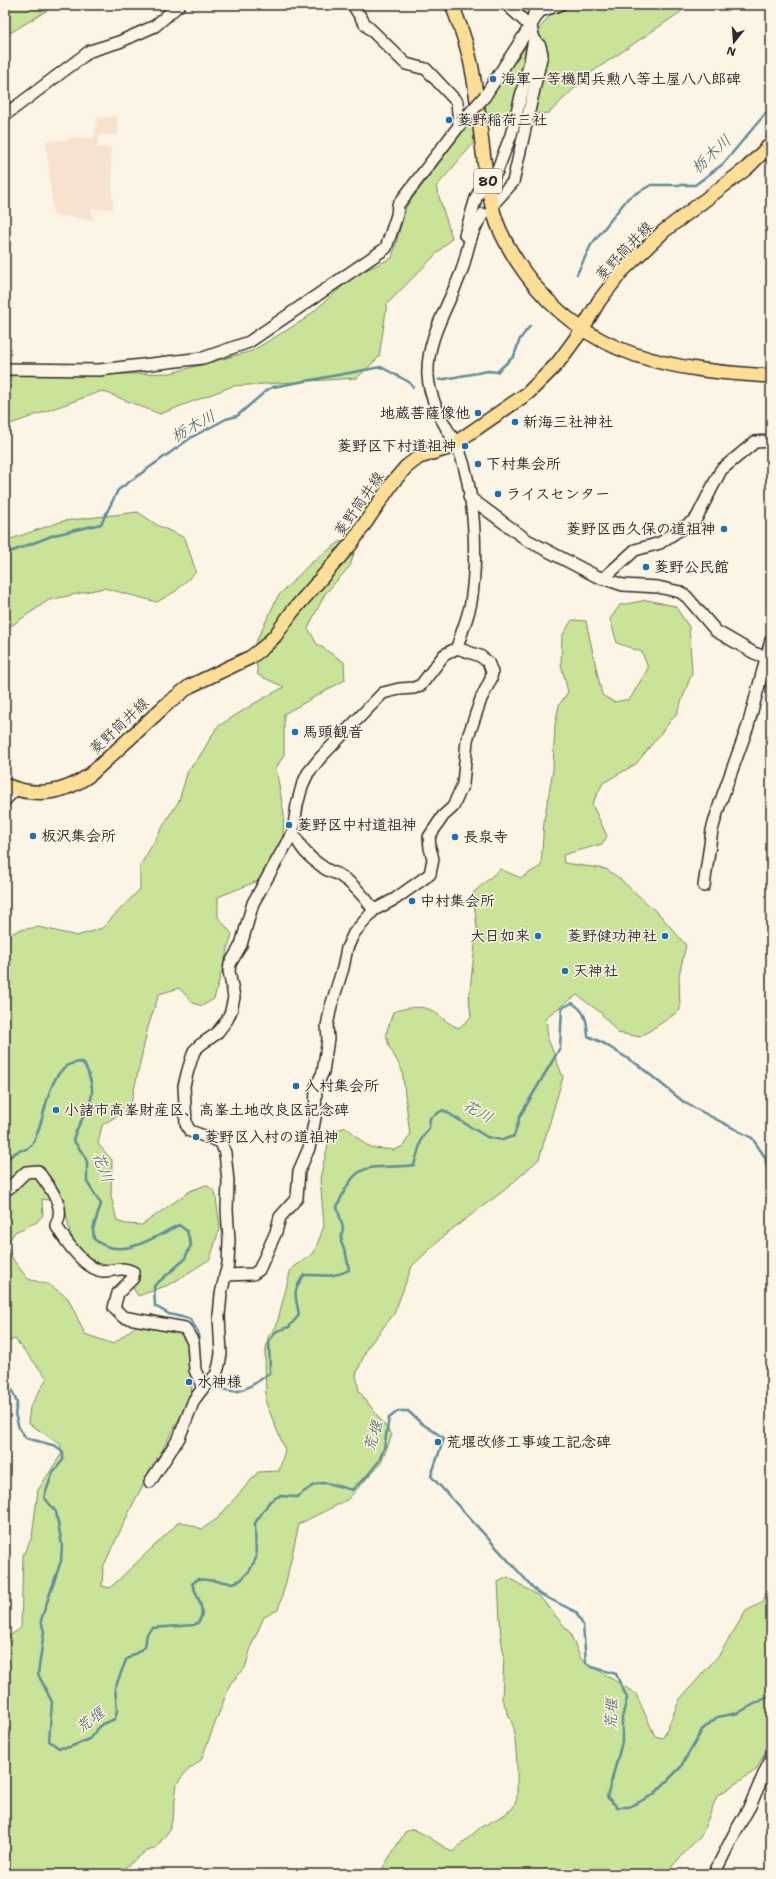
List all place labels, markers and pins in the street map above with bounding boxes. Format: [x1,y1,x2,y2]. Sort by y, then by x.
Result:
place label: 海軍一等機関兵勲八等土屋八八郎碑 [501,69,741,89]
marker: 海軍一等機関兵勲八等土屋八八郎碑 [488,74,498,84]
place label: 菱野稲荷三社 [457,110,547,130]
marker: 菱野稲荷三社 [444,115,454,125]
place label: 地蔵菩薩像他 [380,403,470,423]
marker: 地蔵菩薩像他 [473,408,483,418]
place label: 新海三社神社 [523,412,613,432]
marker: 新海三社神社 [510,417,520,427]
place label: 菱野区下村道祖神 [337,436,457,456]
marker: 菱野区下村道祖神 [460,441,470,451]
place label: 下村集会所 [486,454,561,474]
marker: 下村集会所 [473,459,483,469]
place label: ライスセンター [506,484,610,504]
marker: ライスセンター [493,489,503,499]
place label: 菱野区西久保の道祖神 [566,519,716,539]
marker: 菱野区西久保の道祖神 [719,524,729,534]
place label: 菱野公民館 [654,557,729,577]
marker: 菱野公民館 [641,562,651,572]
place label: 馬頭観音 [303,722,363,742]
marker: 馬頭観音 [290,727,300,737]
place label: 菱野区中村道祖神 [297,815,417,835]
marker: 菱野区中村道祖神 [284,820,294,830]
place label: 板沢集会所 [41,826,116,846]
place label: 長泉寺 [463,827,508,847]
marker: 板沢集会所 [28,831,38,841]
marker: 長泉寺 [450,832,460,842]
place label: 中村集会所 [420,891,495,911]
marker: 中村集会所 [407,896,417,906]
place label: 大日如来 [470,926,530,946]
place label: 菱野健功神社 [567,926,657,946]
marker: 大日如来 [533,931,543,941]
marker: 菱野健功神社 [660,931,670,941]
place label: 天神社 [573,961,618,981]
marker: 天神社 [560,966,570,976]
place label: 入村集会所 [304,1076,379,1096]
marker: 入村集会所 [291,1081,301,1091]
place label: 小諸市高峯財産区、高峯土地改良区記念碑 [64,1100,349,1120]
marker: 小諸市高峯財産区、高峯土地改良区記念碑 [51,1105,61,1115]
place label: 菱野区入村の道祖神 [204,1127,339,1147]
marker: 菱野区入村の道祖神 [191,1132,201,1142]
place label: 水神様 [197,1372,242,1392]
marker: 水神様 [184,1377,194,1387]
place label: 荒堰改修工事竣工記念碑 [446,1432,611,1452]
marker: 荒堰改修工事竣工記念碑 [433,1437,443,1447]

